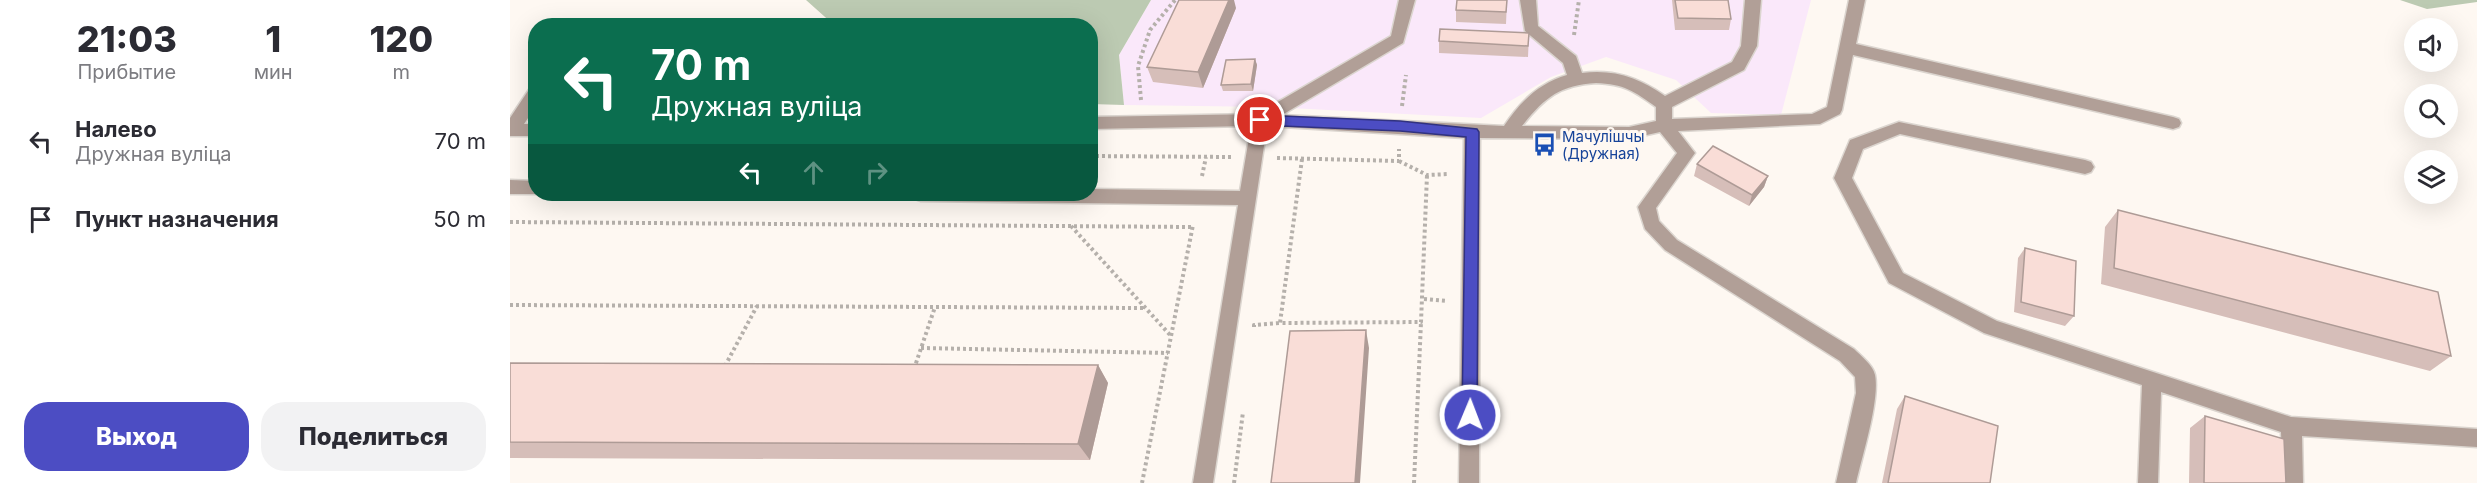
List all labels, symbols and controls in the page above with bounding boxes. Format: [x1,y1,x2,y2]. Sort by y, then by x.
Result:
text: 21:03 [77,17,177,61]
text: 1 [265,17,281,61]
text: 120 [369,17,433,61]
map controls [2404,18,2458,204]
button: sound [2404,18,2458,72]
text: 70 m [651,39,751,90]
icon: left [552,42,630,120]
text: Прибытие [78,60,176,84]
text: мин [254,60,293,84]
text: m [393,60,410,84]
button: search [2404,84,2458,138]
text: Дружная вуліца [651,90,862,123]
pin [1234,94,1285,145]
icon: arrive [1243,103,1276,136]
text: Налево [75,116,157,142]
icon: left [24,125,57,158]
place label: Мачулішчы (Дружная) [1562,127,1644,163]
text: 70 m [435,128,486,154]
bus stop icon: Мачулішчы (Дружная) [1531,132,1557,158]
text: Дружная вуліца [75,142,232,166]
button: layers [2404,150,2458,204]
icon: left [734,156,767,189]
icon: ahead [797,156,830,189]
icon: right [860,156,893,189]
icon: arrive [24,203,57,236]
text: Пункт назначения [75,206,279,232]
text: 50 m [433,206,486,232]
position arrow [1438,383,1502,447]
button: Выход [24,402,249,471]
button: Поделиться [261,402,486,471]

